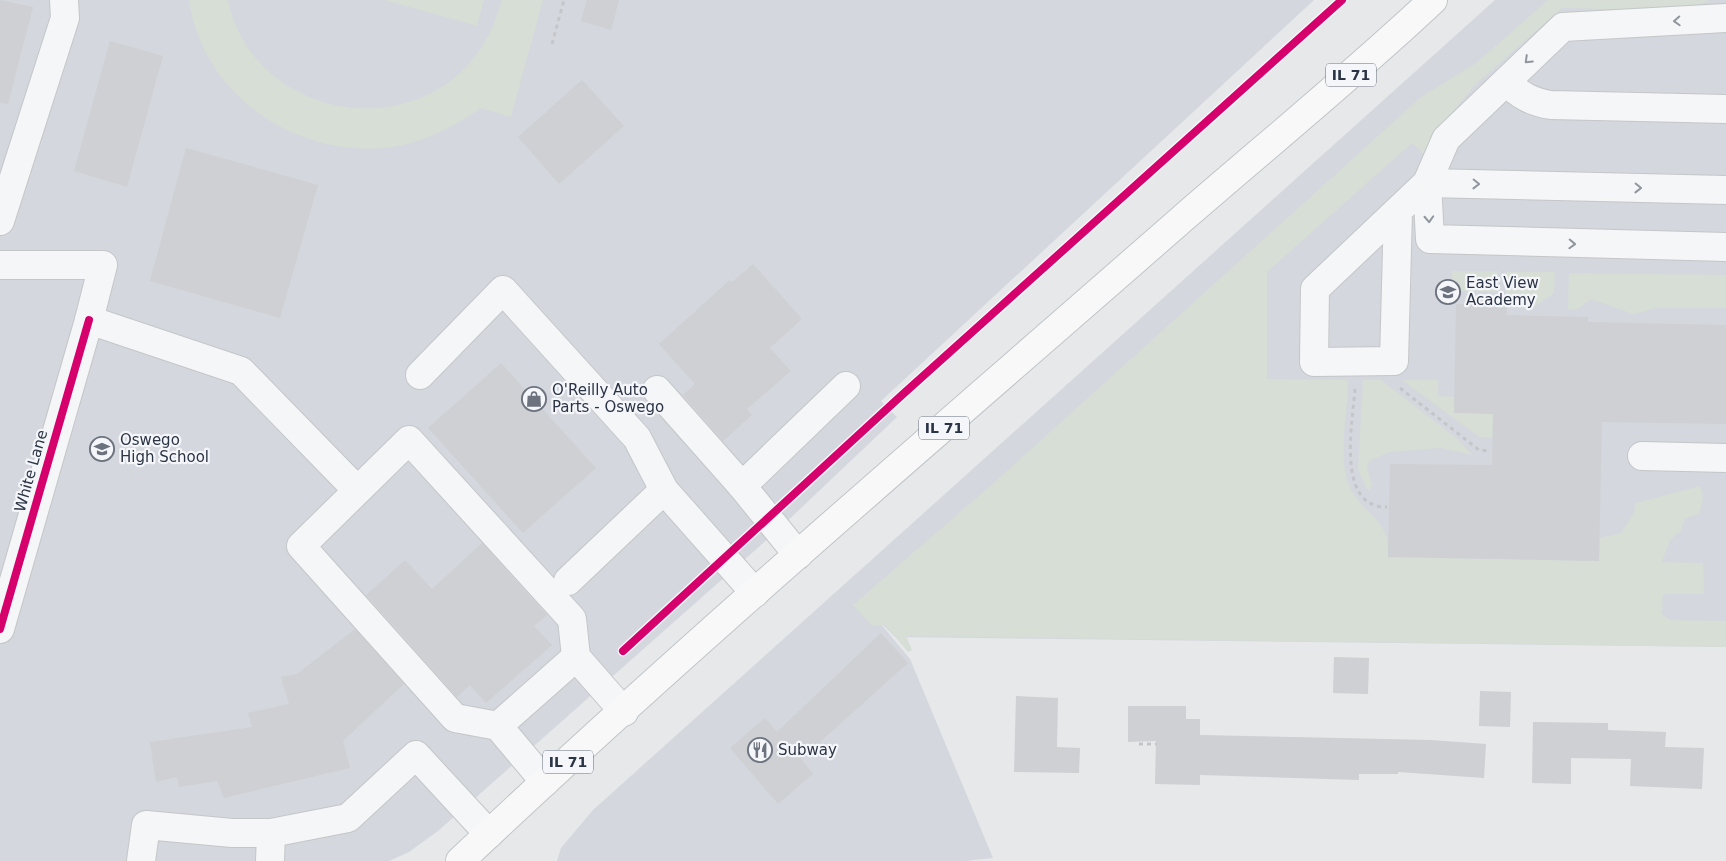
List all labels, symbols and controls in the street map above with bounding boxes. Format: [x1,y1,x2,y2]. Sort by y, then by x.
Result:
one-way arrow [1673,15,1681,26]
one-way arrow [1525,54,1534,63]
road number: IL 71 [1326,64,1376,86]
one-way arrow [1472,179,1480,190]
one-way arrow [1634,183,1642,193]
one-way arrow [1423,215,1434,223]
one-way arrow [1568,239,1576,249]
place label: East View Academy [1466,274,1539,309]
school or university icon: East View Academy [1435,279,1461,305]
place label: O'Reilly Auto Parts - Oswego [552,381,664,416]
shop icon: O'Reilly Auto Parts - Oswego [521,386,547,412]
road number: IL 71 [919,416,969,439]
street label: White Lane [11,428,51,514]
place label: Oswego High School [120,431,209,466]
school or university icon: Oswego High School [89,436,115,462]
restaurant icon: Subway [747,737,773,763]
place label: Subway [778,741,837,759]
road number: IL 71 [543,750,593,774]

